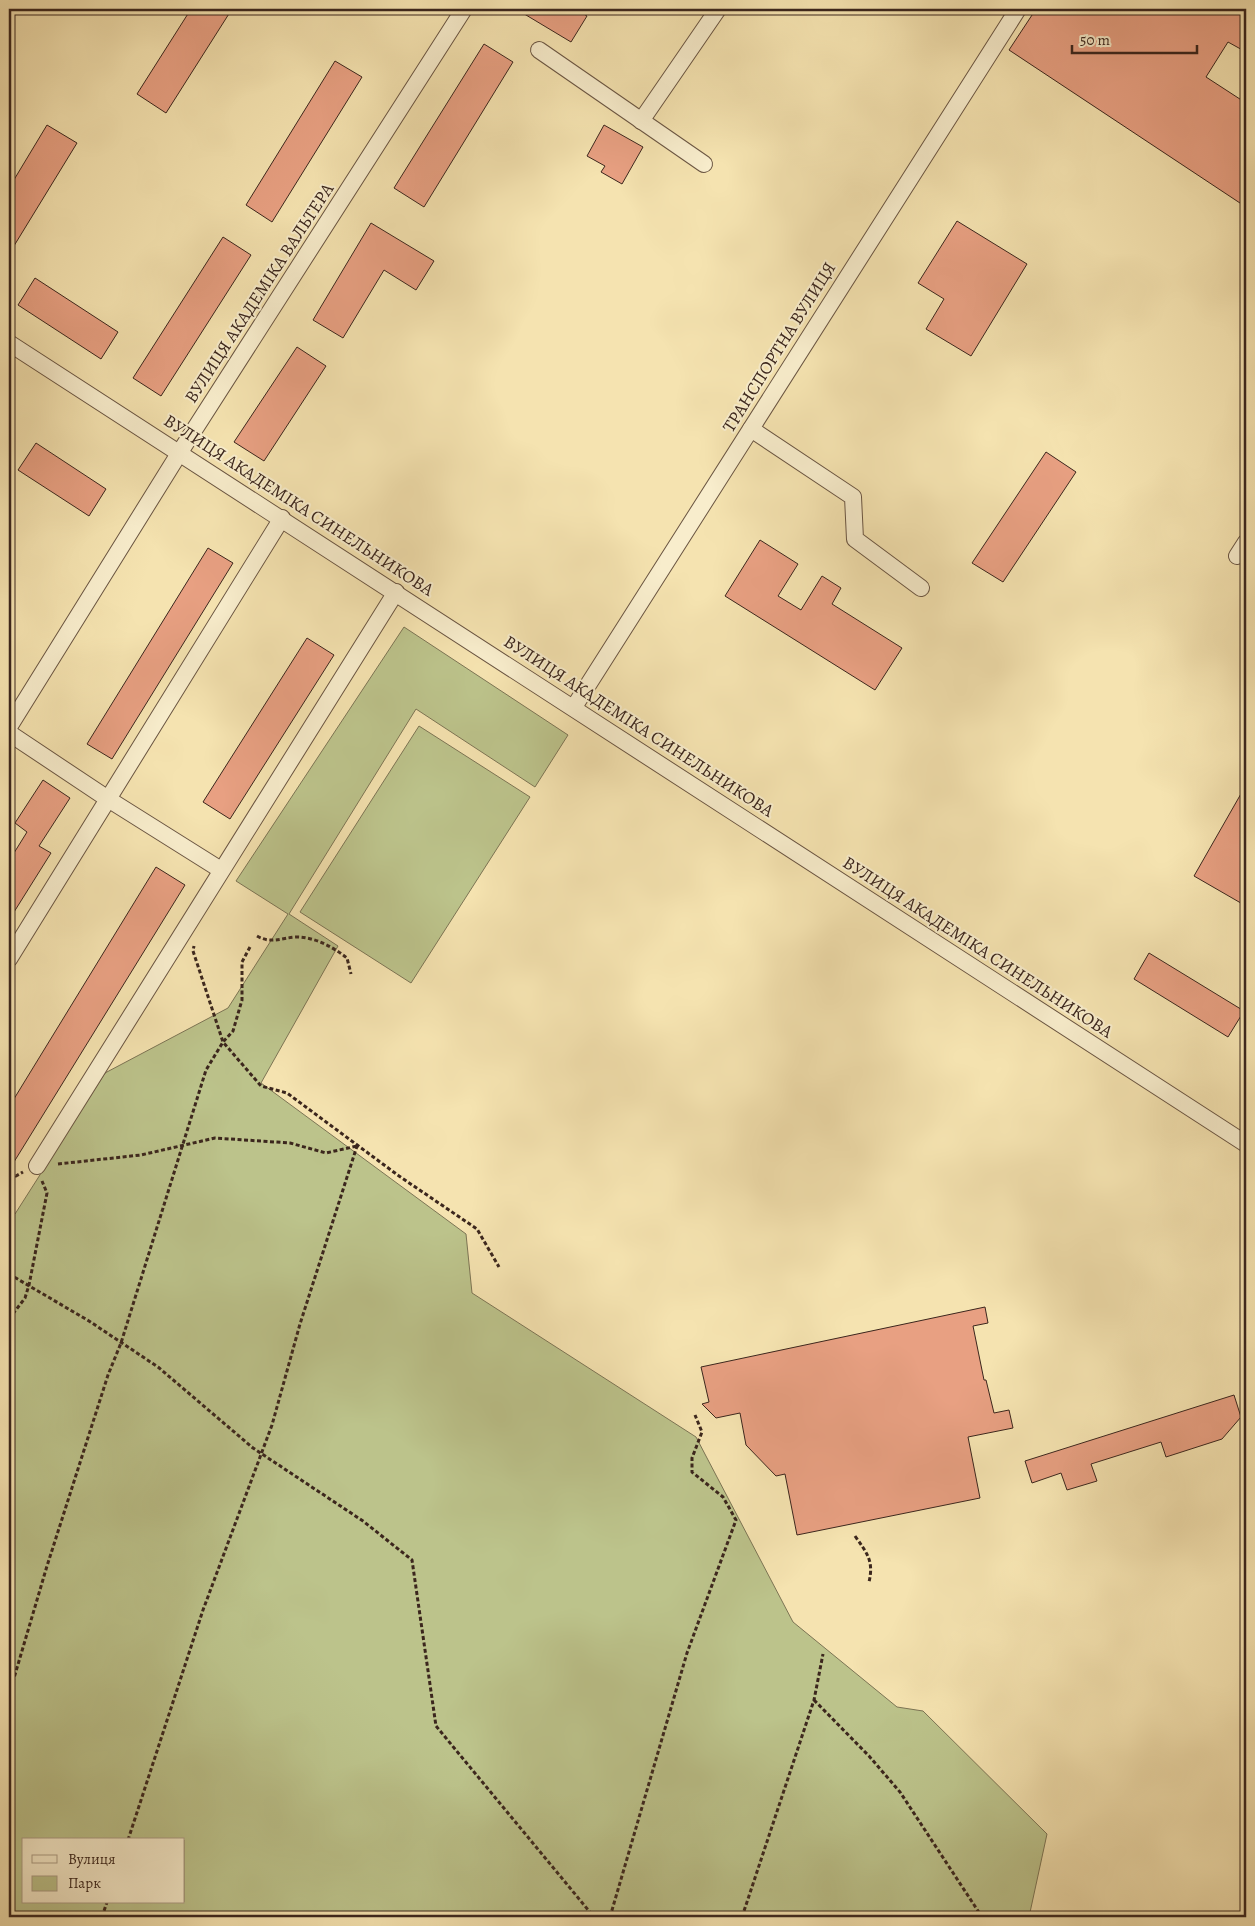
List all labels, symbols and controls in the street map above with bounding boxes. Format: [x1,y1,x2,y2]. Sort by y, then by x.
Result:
scale bar [1072,22,1198,54]
text: 50 m [1080,30,1110,50]
street label: ВУЛИЦЯ АКАДЕМІКА ВАЛЬТЕРА [179,178,339,408]
street label: ТРАНСПОРТНА ВУЛИЦЯ [717,257,841,437]
street label: ВУЛИЦЯ АКАДЕМІКА СИНЕЛЬНИКОВА [159,408,439,602]
street label: ВУЛИЦЯ АКАДЕМІКА СИНЕЛЬНИКОВА [499,629,779,823]
street label: ВУЛИЦЯ АКАДЕМІКА СИНЕЛЬНИКОВА [838,850,1118,1044]
legend [22,1838,185,1904]
text: Вулиця [68,1849,115,1869]
text: Парк [68,1873,101,1893]

